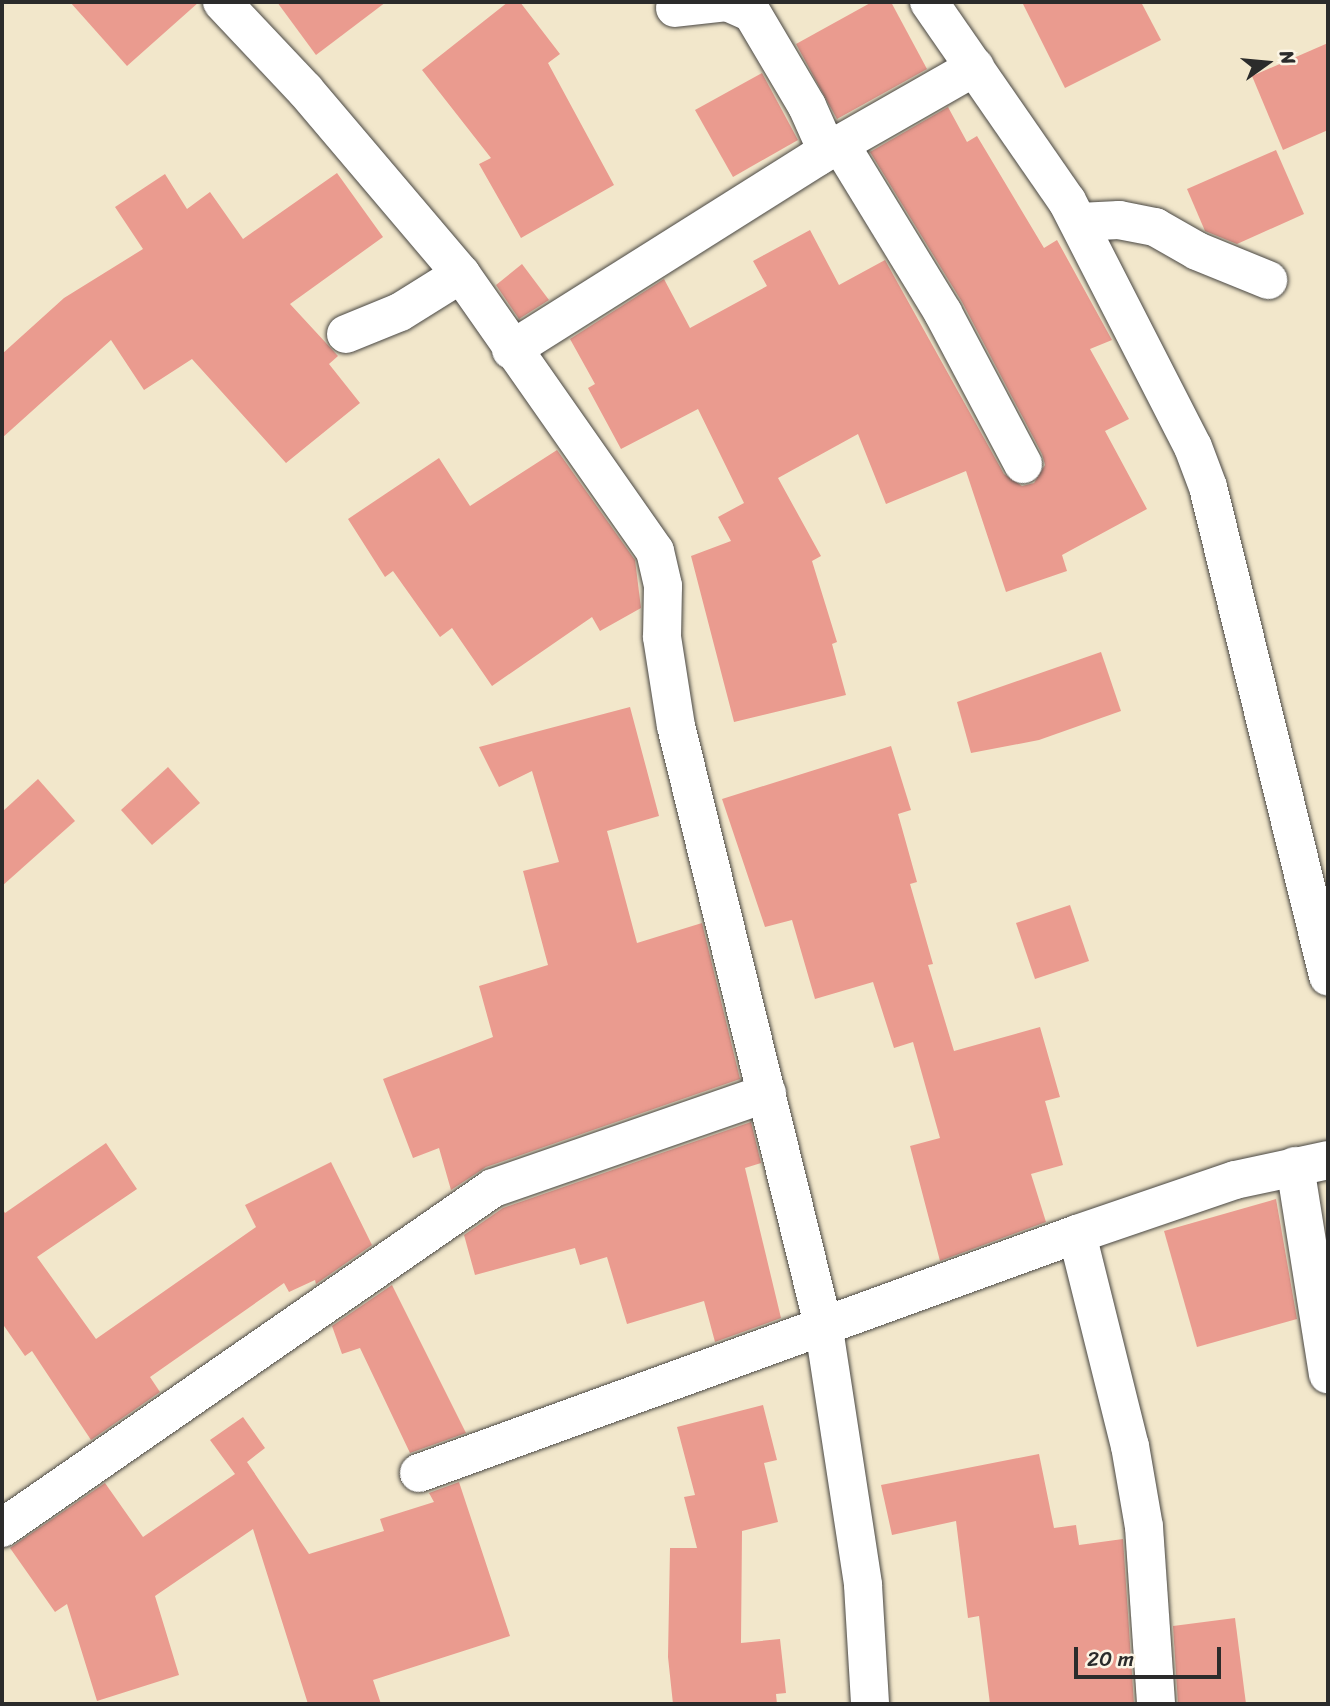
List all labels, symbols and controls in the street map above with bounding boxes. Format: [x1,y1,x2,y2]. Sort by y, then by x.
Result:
north arrow [1232,28,1302,98]
text: N [1270,47,1305,68]
scale bar [1078,1632,1225,1676]
text: 20 m [1087,1640,1134,1678]

